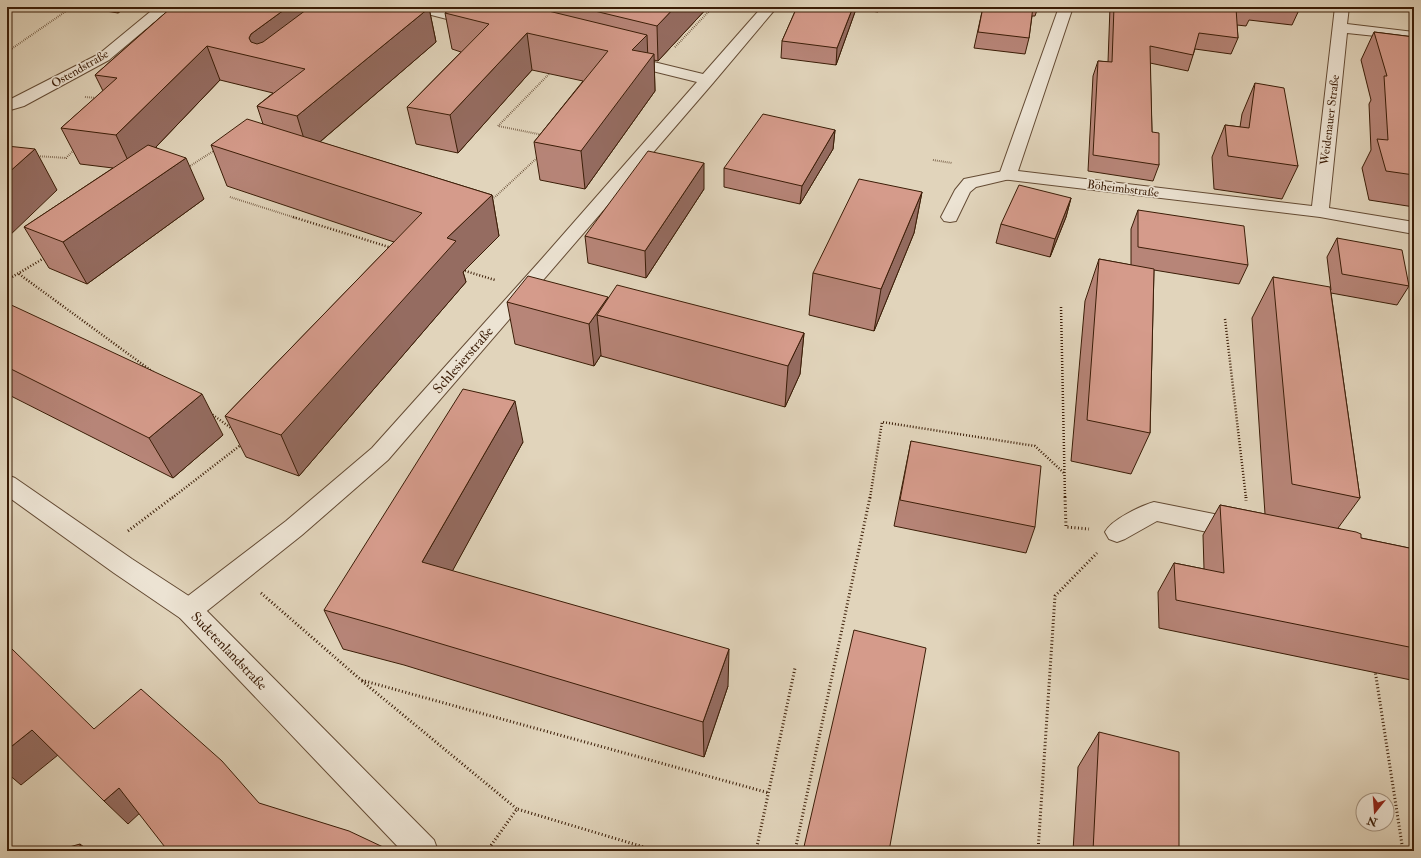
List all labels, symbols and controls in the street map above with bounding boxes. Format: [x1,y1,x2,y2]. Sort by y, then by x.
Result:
street label: Ostendstraße [49,47,111,91]
street label: Weidenauer Straße [1317,74,1343,167]
street label: Böheimbstraße [1086,177,1160,201]
street label: Schlesierstraße [429,323,497,397]
street label: Sudetenlandstraße [187,608,271,694]
north arrow [1355,792,1395,832]
text: N [1365,813,1380,829]

